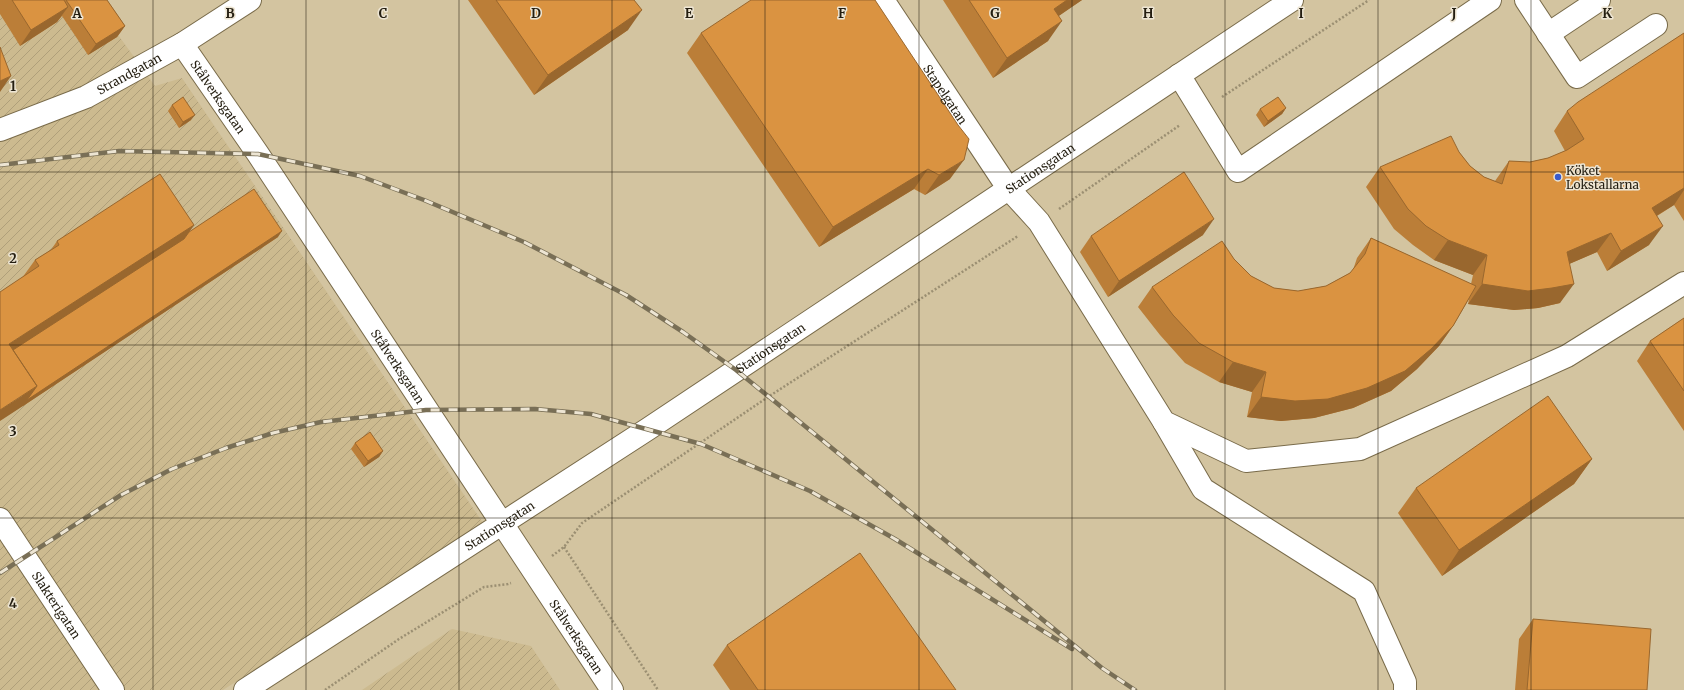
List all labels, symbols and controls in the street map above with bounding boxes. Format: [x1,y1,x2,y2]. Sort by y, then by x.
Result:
text: A [71,5,82,22]
text: B [225,5,235,22]
text: C [379,5,388,22]
text: D [531,5,541,22]
text: E [685,5,694,22]
text: F [838,5,846,22]
text: G [990,5,1000,22]
text: H [1143,5,1154,22]
text: I [1298,5,1304,22]
text: J [1450,5,1457,22]
text: K [1602,5,1612,22]
street label: Strandgatan [94,50,164,97]
street label: Stålverksgatan [188,57,249,136]
street label: Stapelgatan [920,61,971,127]
text: 1 [10,78,16,95]
street label: Stationsgatan [1002,139,1077,196]
place label: Köket Lokstallarna [1566,163,1639,192]
marker: Köket Lokstallarna [1553,172,1563,182]
text: 2 [9,250,17,267]
street label: Stationsgatan [733,319,808,376]
street label: Stålverksgatan [368,326,428,406]
text: 3 [9,423,17,440]
street label: Stationsgatan [462,497,537,553]
street label: Slakterigatan [29,568,84,641]
text: 4 [9,595,18,612]
street label: Stålverksgatan [547,596,607,677]

